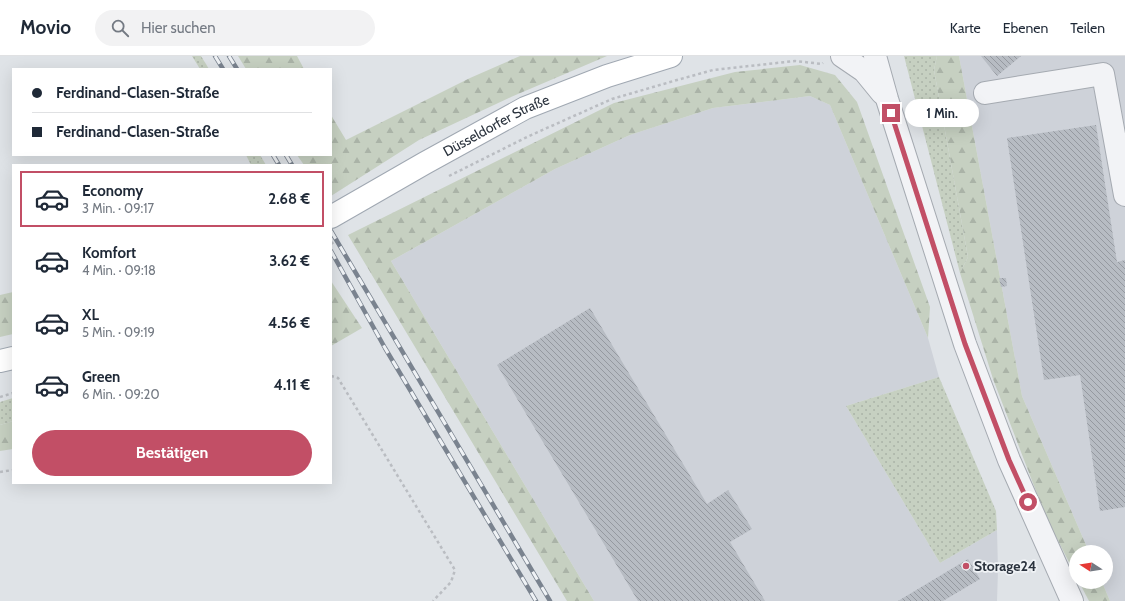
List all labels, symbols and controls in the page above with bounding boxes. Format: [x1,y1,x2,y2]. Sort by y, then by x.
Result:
search box [95,10,375,46]
text: Movio [20,16,71,39]
icon: search [109,17,131,39]
text: Hier suchen [141,19,216,37]
text: Karte [950,19,981,37]
text: Ebenen [1003,19,1048,37]
text: Teilen [1070,19,1105,37]
text: Ferdinand-Clasen-Straße [56,84,219,102]
street label: Düsseldorfer Straße [440,90,552,160]
callout: 1 Min. [905,99,979,127]
route end [882,104,900,122]
text: 1 Min. [926,105,958,121]
text: Ferdinand-Clasen-Straße [56,123,219,141]
icon: car [34,181,70,217]
text: Economy [82,182,143,200]
text: 2.68 € [268,190,310,208]
text: 3 Min. · 09:17 [82,200,154,216]
icon: car [34,243,70,279]
text: Komfort [82,244,136,262]
text: 3.62 € [269,252,310,270]
text: 4 Min. · 09:18 [82,262,156,278]
icon: car [34,305,70,341]
text: XL [82,306,99,324]
text: 4.56 € [268,314,310,332]
text: 5 Min. · 09:19 [82,324,155,340]
icon: car [34,367,70,403]
text: Green [82,368,120,386]
text: 4.11 € [274,376,310,394]
text: 6 Min. · 09:20 [82,386,159,402]
button: Bestätigen [32,430,312,476]
route start [1019,493,1037,511]
north arrow [1069,545,1113,589]
map controls [1069,545,1113,589]
place label: Storage24 [974,557,1037,575]
marker: Storage24 [961,561,971,571]

